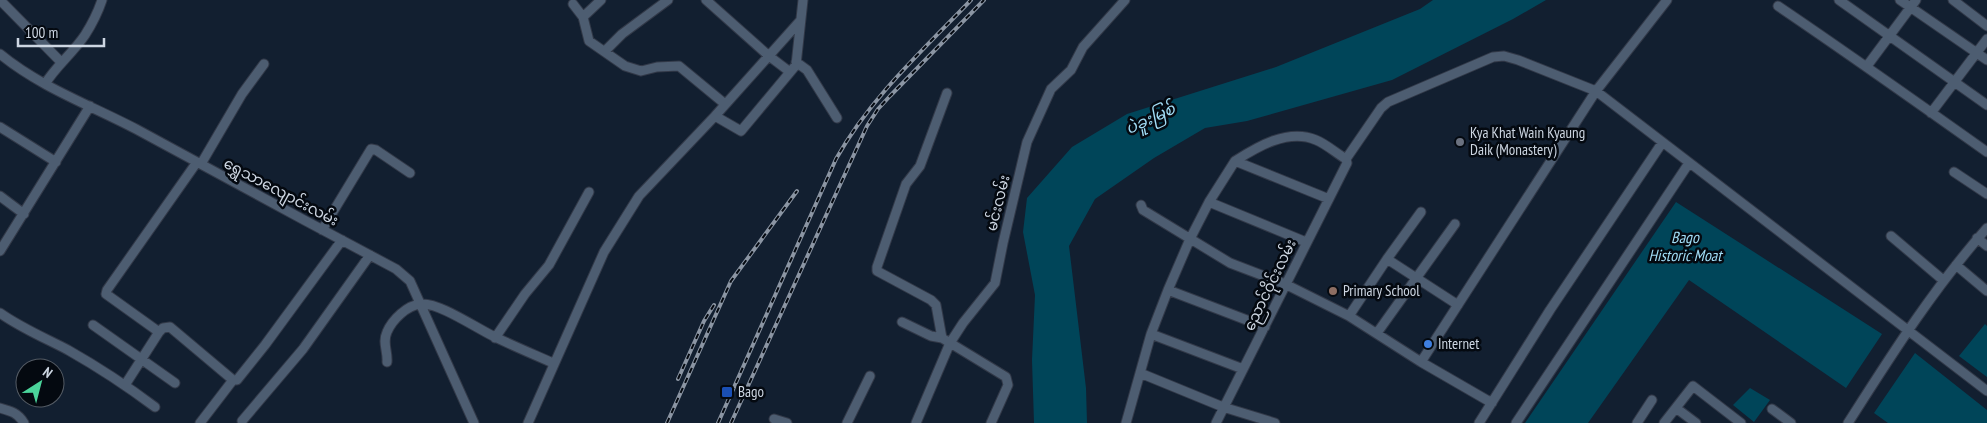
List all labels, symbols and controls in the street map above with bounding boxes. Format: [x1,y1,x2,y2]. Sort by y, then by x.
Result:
scale bar [18,15,104,47]
text: 100 m [25,23,58,42]
water label: ပဲခူးမြစ် [1122,96,1181,142]
place label: Kya Khat Wain Kyaung Daik (Monastery) [1470,123,1585,159]
marker: Kya Khat Wain Kyaung Daik (Monastery) [1454,136,1466,148]
street label: ရွှေသာလျောင်းလမ်း [219,153,342,232]
street label: မင်းလမ်း [981,173,1014,233]
water label: Bago Historic Moat [1648,227,1723,265]
street label: ညောင်ဝိုင်းလမ်း [1239,236,1303,335]
place label: Primary School [1343,281,1420,300]
marker: Primary School [1327,285,1339,297]
place label: Internet [1438,334,1479,353]
marker: Internet [1422,338,1434,350]
north arrow [15,358,65,408]
text: N [39,363,56,382]
place label: Bago [738,382,764,401]
marker: Bago [720,385,734,399]

